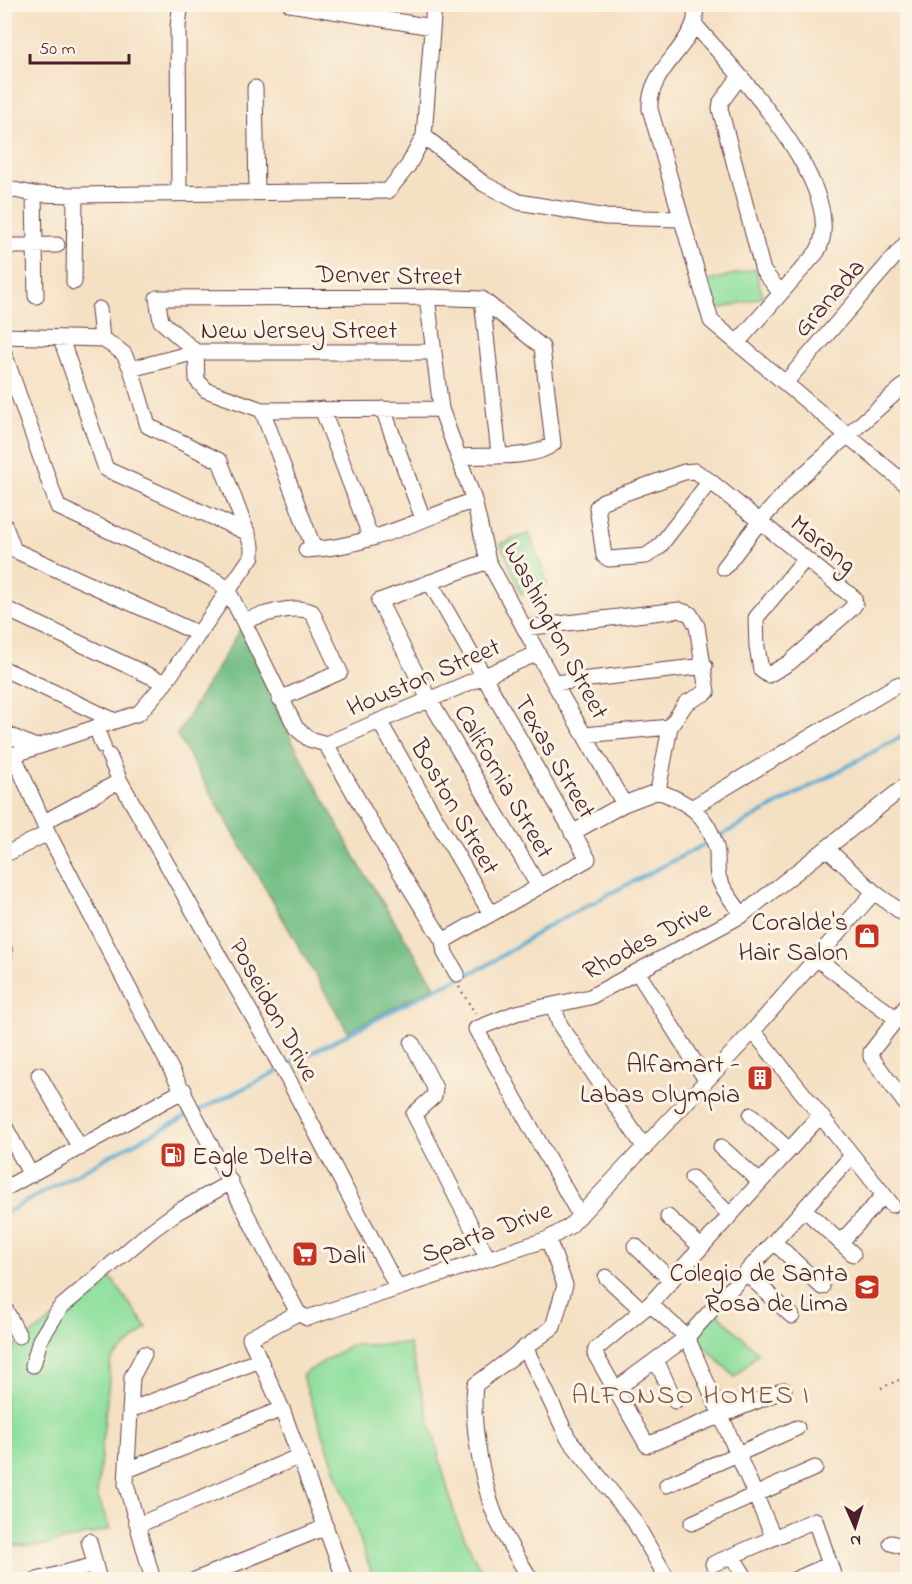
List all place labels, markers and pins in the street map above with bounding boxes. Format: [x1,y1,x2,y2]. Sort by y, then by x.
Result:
place label: Coralde's Hair Salon [738,905,848,973]
shop icon: Coralde's Hair Salon [852,921,882,951]
place label: Alfamart - Labas Olympia [580,1047,740,1115]
building icon: Alfamart - Labas Olympia [745,1063,775,1093]
place label: Eagle Delta [192,1139,313,1177]
fuel station icon: Eagle Delta [158,1140,188,1170]
place label: Dali [323,1238,366,1276]
supermarket icon: Dali [290,1239,320,1269]
place label: Colegio de Santa Rosa de Lima [669,1256,848,1324]
school or university icon: Colegio de Santa Rosa de Lima [852,1272,882,1302]

